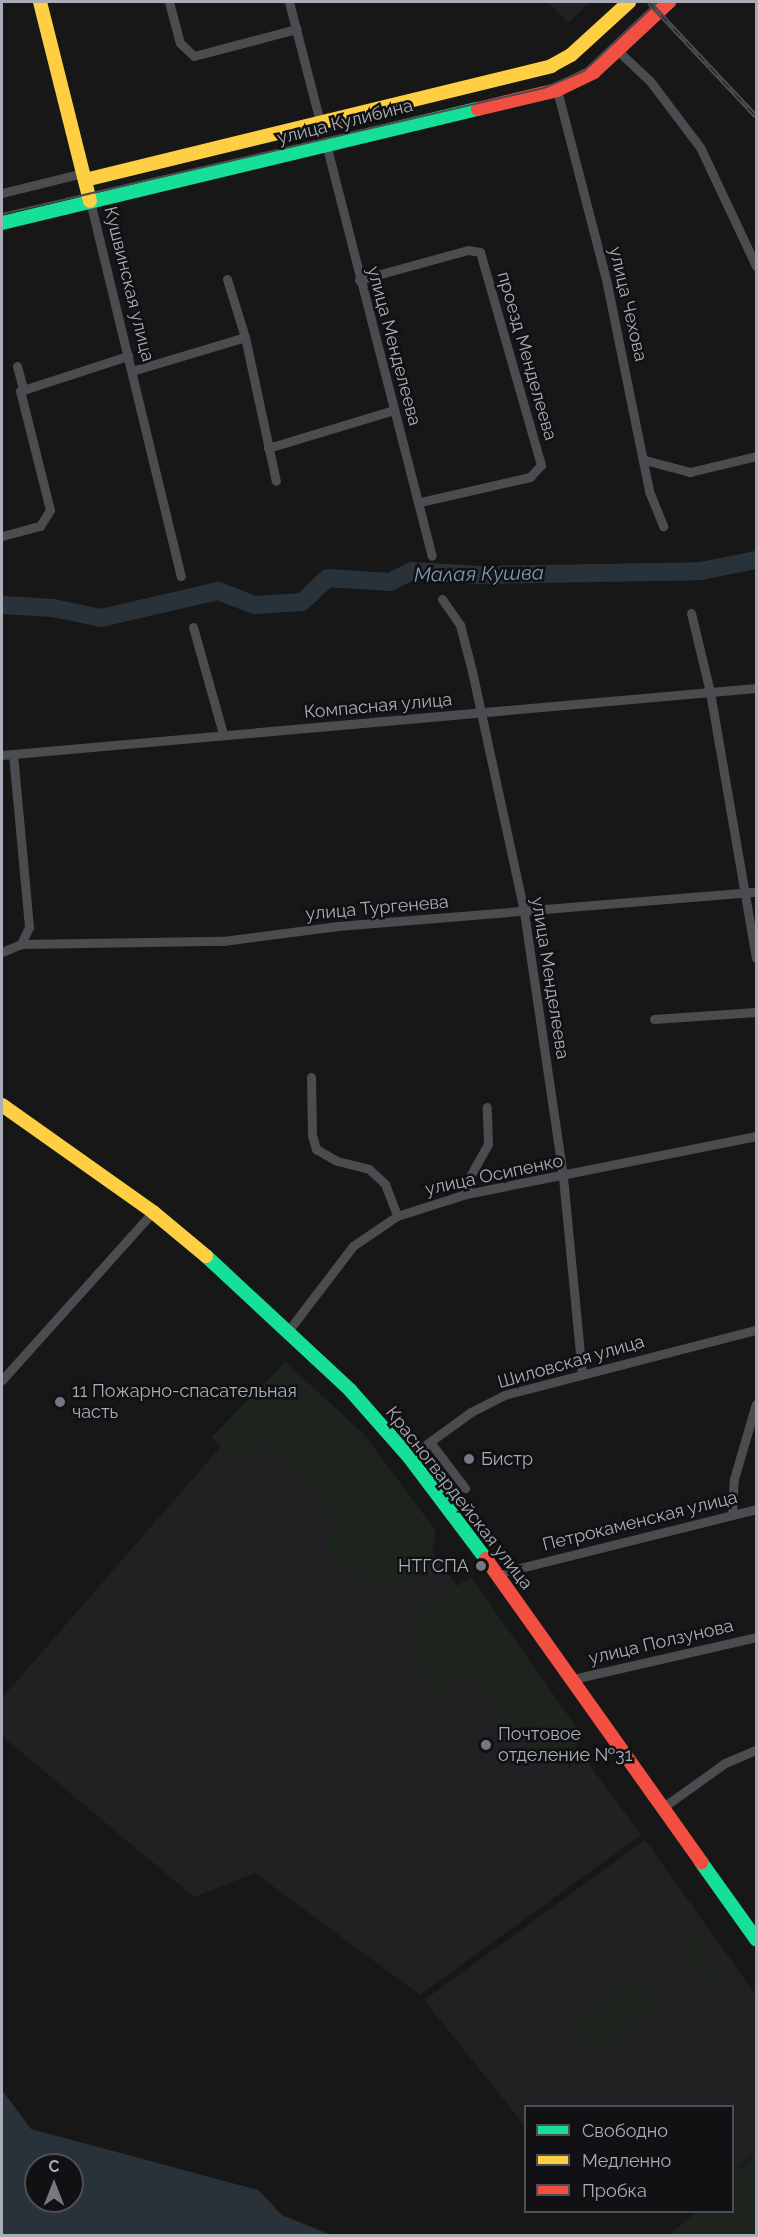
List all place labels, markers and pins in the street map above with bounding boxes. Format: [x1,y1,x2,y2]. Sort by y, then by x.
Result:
place label: 11 Пожарно-спасательная часть [72,1381,297,1424]
marker: 11 Пожарно-спасательная часть [53,1395,67,1409]
place label: Бистр [481,1448,533,1470]
marker: Бистр [462,1452,476,1466]
place label: НТГСПА [398,1555,469,1577]
marker: НТГСПА [474,1559,488,1573]
place label: Почтовое отделение №31 [498,1724,632,1766]
marker: Почтовое отделение №31 [479,1738,493,1752]

